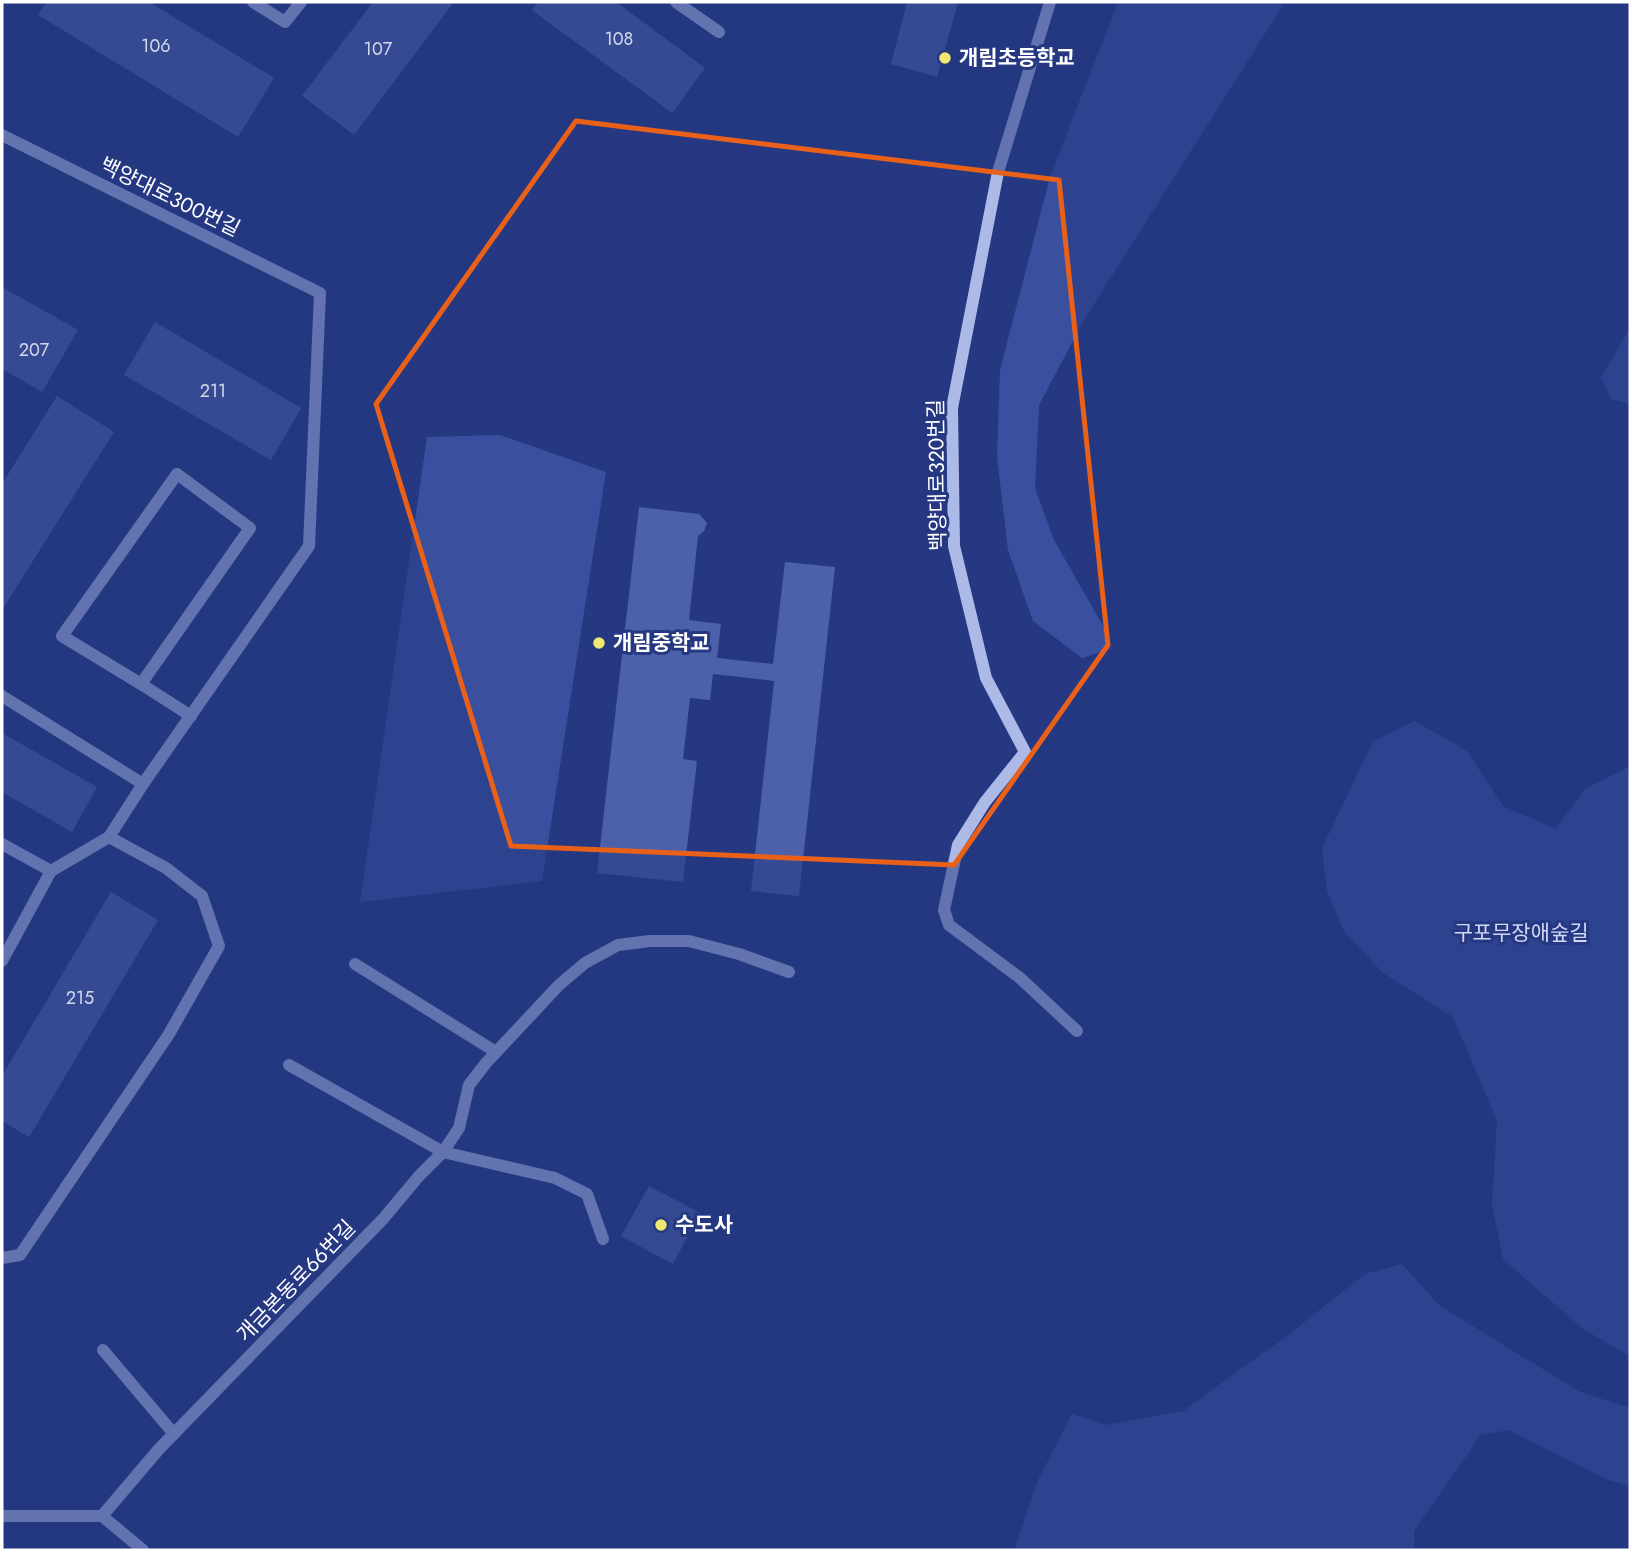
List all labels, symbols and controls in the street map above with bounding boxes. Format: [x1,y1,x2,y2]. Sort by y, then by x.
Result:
house number: 108 [605,26,633,52]
house number: 106 [141,33,171,59]
house number: 107 [364,36,393,62]
place label: 개림초등학교 [959,43,1075,73]
marker: 개림초등학교 [937,50,953,66]
street label: 백양대로300번길 [95,150,245,244]
house number: 207 [19,337,50,363]
house number: 211 [200,378,226,404]
street label: 백양대로320번길 [921,399,953,551]
place label: 개림중학교 [613,628,710,658]
marker: 개림중학교 [591,635,607,651]
park label: 구포무장애숲길 [1453,918,1589,948]
house number: 215 [66,985,94,1011]
place label: 수도사 [675,1210,733,1240]
street label: 개금본동로66번길 [230,1213,362,1349]
marker: 수도사 [653,1217,669,1233]

